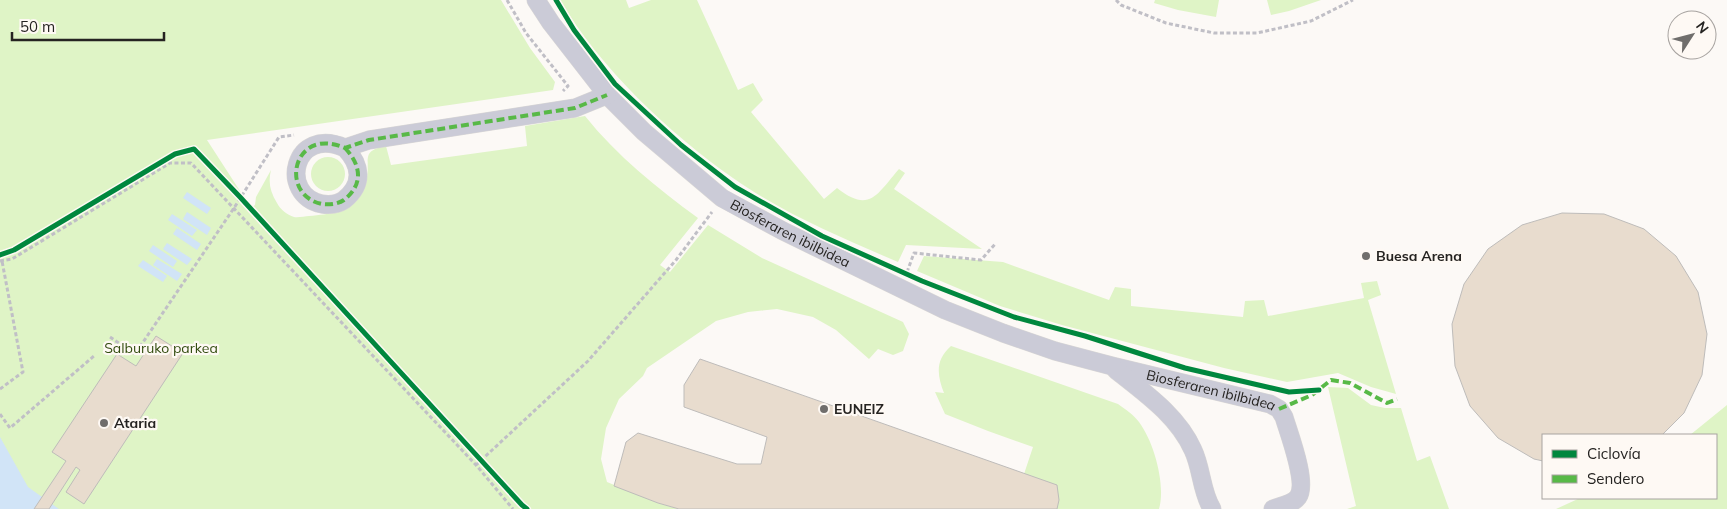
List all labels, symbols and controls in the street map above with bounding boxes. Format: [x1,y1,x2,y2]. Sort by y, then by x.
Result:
scale bar [12,10,165,42]
north arrow [1667,10,1717,60]
text: 50 m [20,17,55,36]
text: N [1692,18,1713,37]
street label: Biosferaren ibilbidea [727,195,853,271]
place label: Buesa Arena [1376,247,1462,265]
marker: Buesa Arena [1360,250,1372,262]
park label: Salburuko parkea [104,339,218,357]
street label: Biosferaren ibilbidea [1145,366,1279,415]
place label: EUNEIZ [834,400,885,418]
marker: EUNEIZ [818,403,830,415]
place label: Ataria [114,414,156,432]
marker: Ataria [98,417,110,429]
legend [1542,434,1717,499]
text: Ciclovía [1587,444,1641,463]
text: Sendero [1587,469,1644,488]

